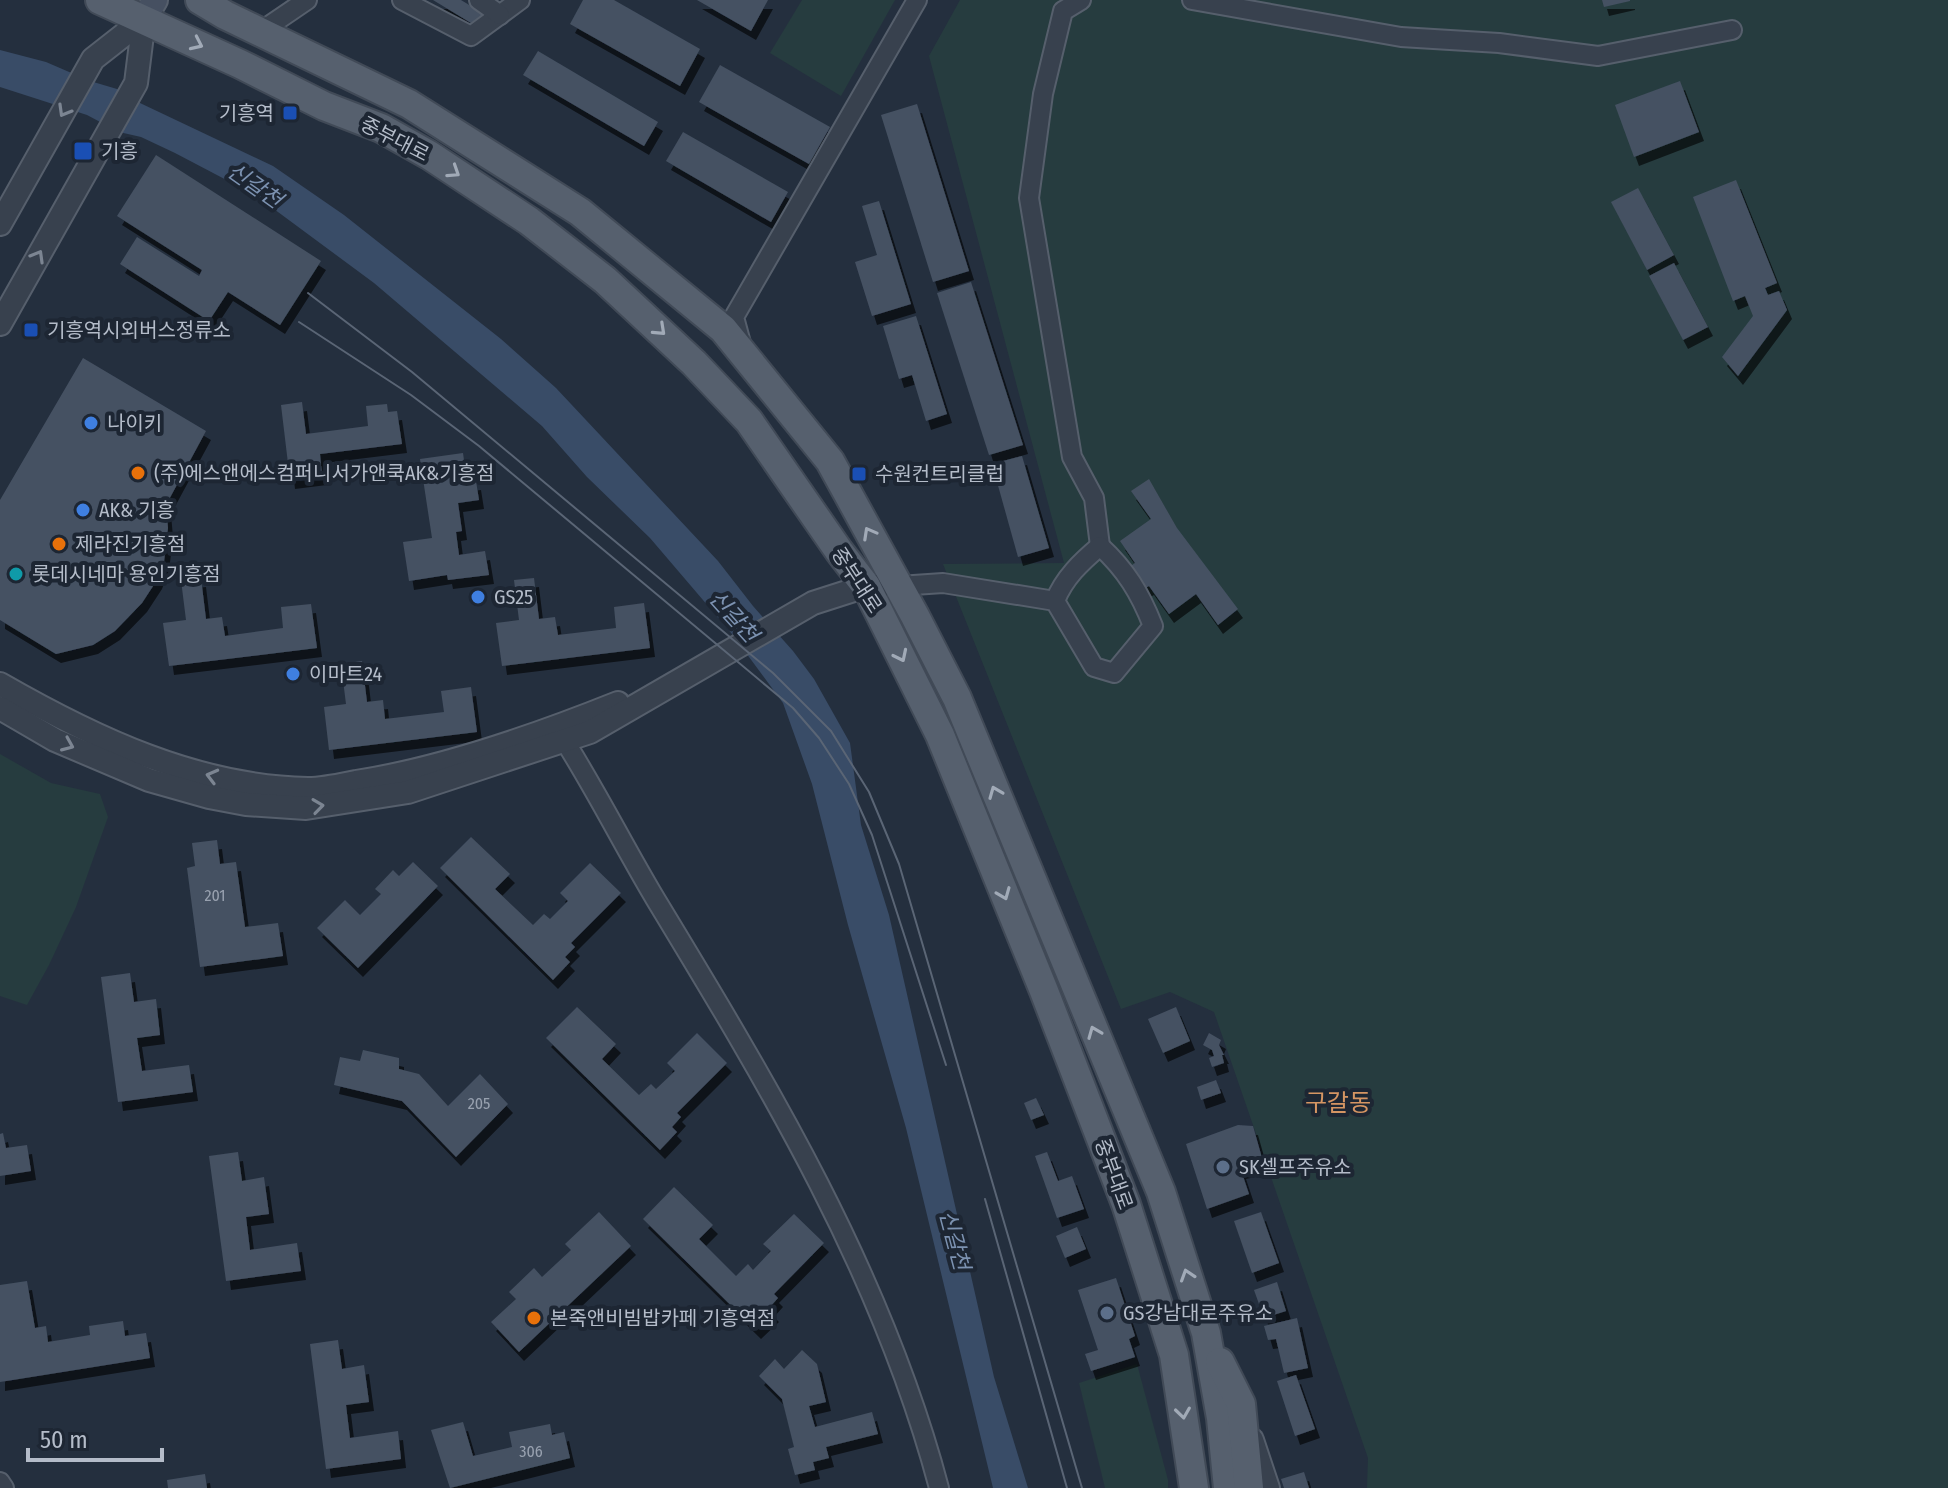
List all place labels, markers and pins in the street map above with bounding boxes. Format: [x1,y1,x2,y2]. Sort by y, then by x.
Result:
place label: 기흥역 [219,101,274,125]
marker: 기흥역 [281,104,299,122]
place label: 기흥 [101,139,138,163]
marker: 기흥 [72,140,94,162]
place label: 기흥역시외버스정류소 [47,318,231,342]
marker: 기흥역시외버스정류소 [22,321,40,339]
place label: 나이키 [107,411,162,435]
marker: 나이키 [82,414,100,432]
place label: (주)에스앤에스컴퍼니서가앤쿡AK&기흥점 [154,461,494,485]
place label: 수원컨트리클럽 [875,462,1004,486]
marker: (주)에스앤에스컴퍼니서가앤쿡AK&기흥점 [129,464,147,482]
marker: 수원컨트리클럽 [850,465,868,483]
place label: AK& 기흥 [99,498,175,522]
marker: AK& 기흥 [74,501,92,519]
place label: 제라진기흥점 [75,532,185,556]
marker: 제라진기흥점 [50,535,68,553]
place label: 롯데시네마 용인기흥점 [32,562,221,586]
marker: 롯데시네마 용인기흥점 [7,565,25,583]
place label: GS25 [494,585,533,609]
marker: GS25 [469,588,487,606]
place label: 이마트24 [309,662,383,686]
marker: 이마트24 [284,665,302,683]
place label: SK셀프주유소 [1239,1155,1352,1179]
marker: SK셀프주유소 [1214,1158,1232,1176]
place label: GS강남대로주유소 [1123,1301,1273,1325]
marker: GS강남대로주유소 [1098,1304,1116,1322]
place label: 본죽앤비빔밥카페 기흥역점 [550,1306,776,1330]
marker: 본죽앤비빔밥카페 기흥역점 [525,1309,543,1327]

